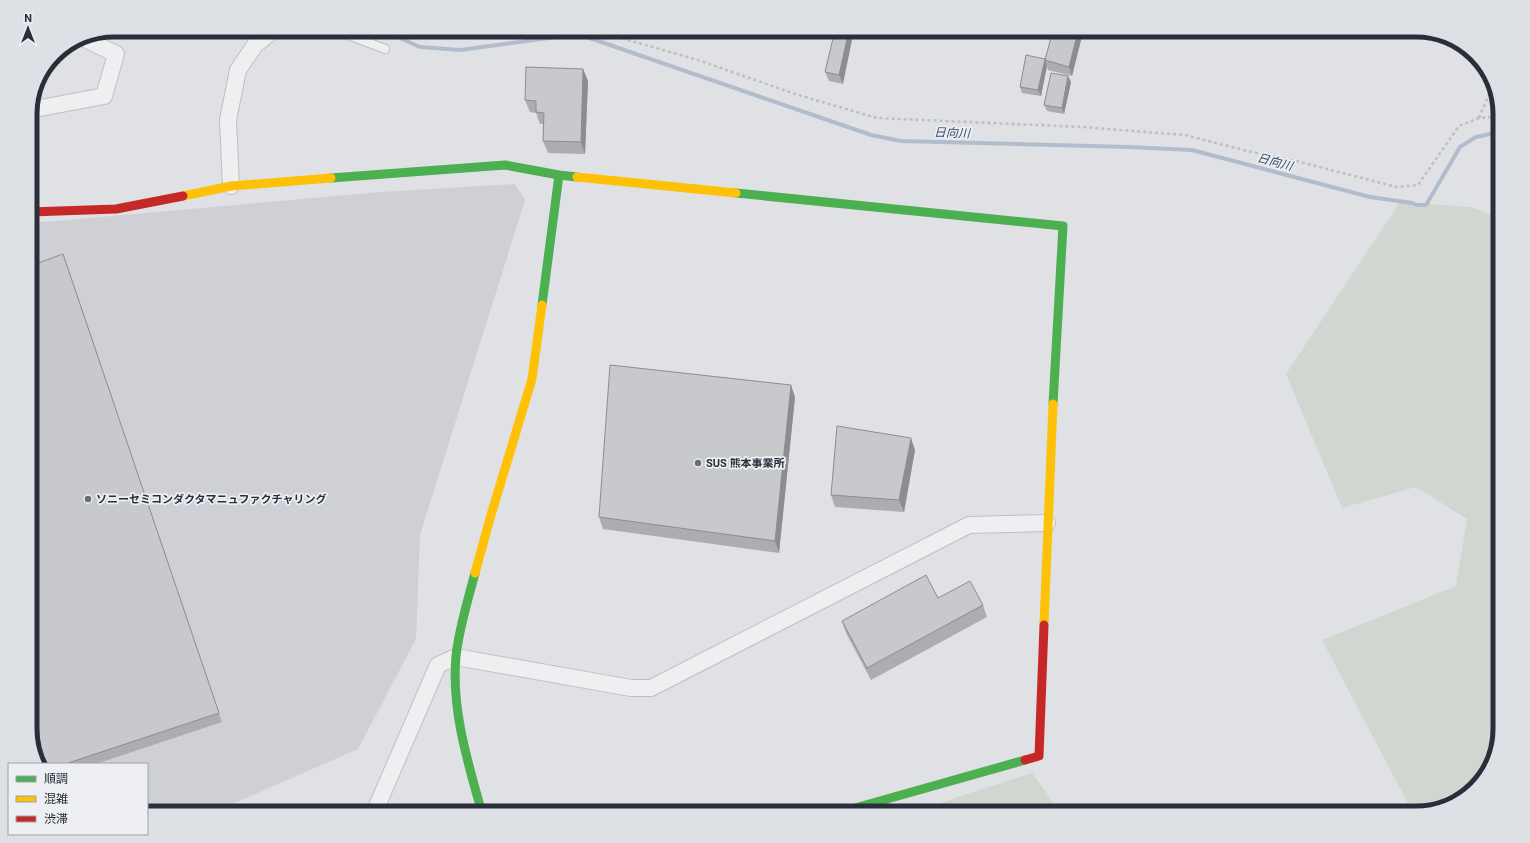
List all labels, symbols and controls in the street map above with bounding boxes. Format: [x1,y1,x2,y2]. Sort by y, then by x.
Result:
north arrow [8,8,48,48]
text: N [24,12,32,25]
water label: 日向川 [934,125,972,141]
water label: 日向川 [1256,151,1296,174]
place label: SUS 熊本事業所 [706,457,785,470]
marker: SUS 熊本事業所 [693,458,703,468]
place label: ソニーセミコンダクタマニュファクチャリング [96,493,326,506]
marker: ソニーセミコンダクタマニュファクチャリング [83,494,93,504]
legend [8,763,148,835]
text: 順調 [44,772,68,786]
text: 混雑 [44,792,68,806]
text: 渋滞 [44,812,68,826]

